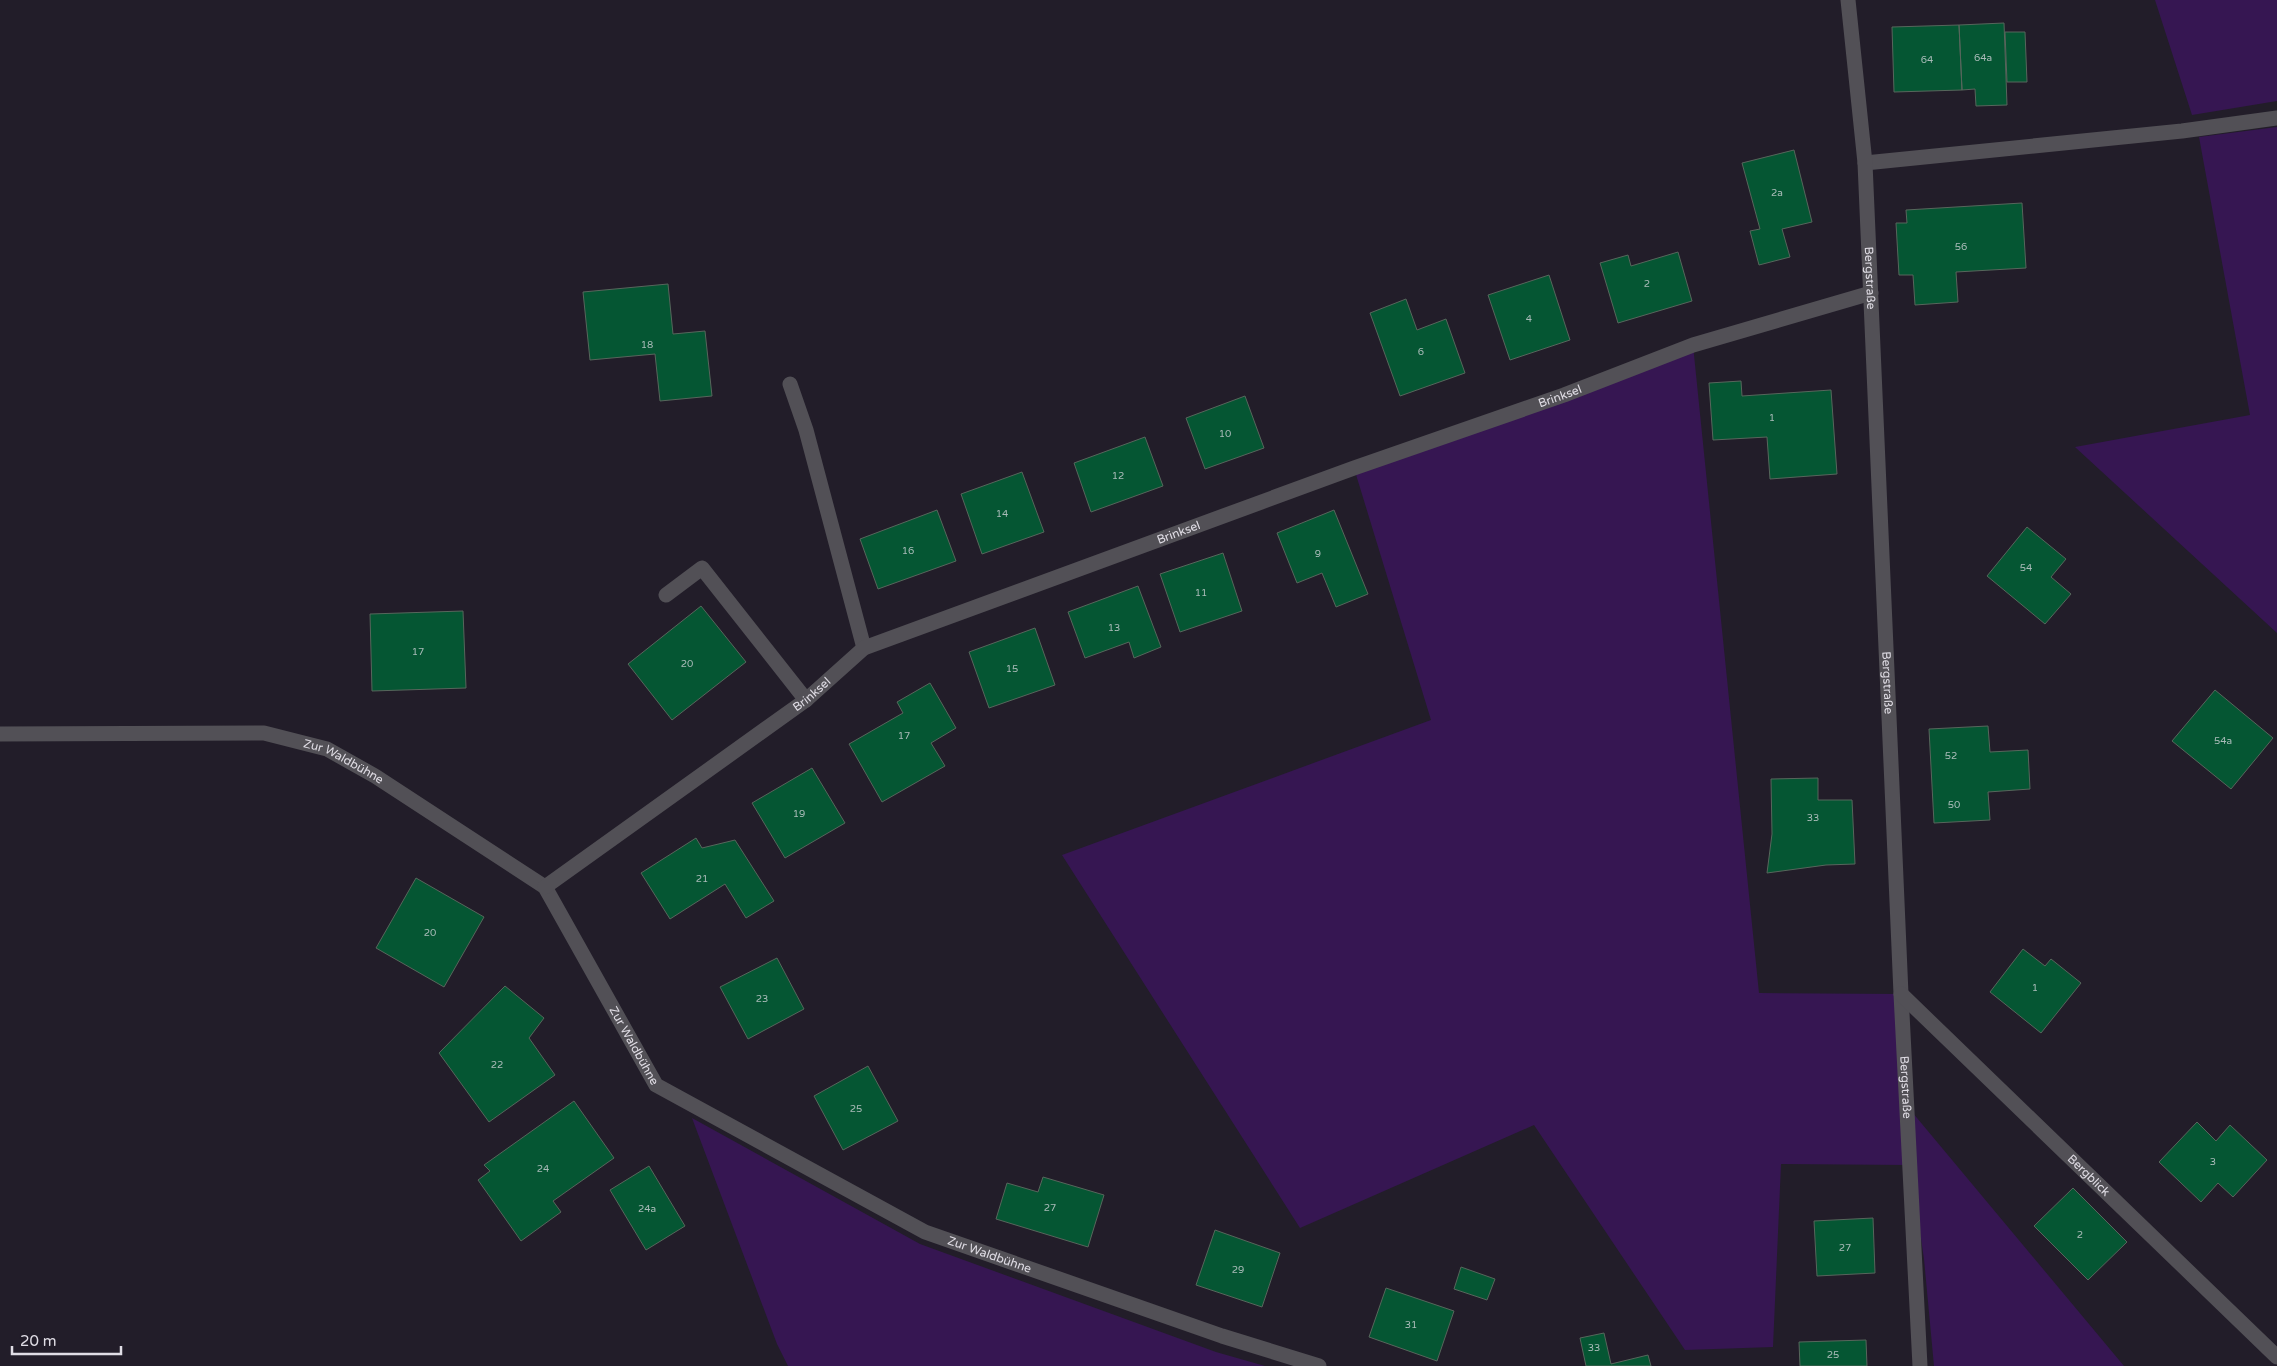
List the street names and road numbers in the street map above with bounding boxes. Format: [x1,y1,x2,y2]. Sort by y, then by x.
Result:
street label: Bergstraße [1862,246,1878,310]
street label: Brinksel [1536,382,1584,410]
street label: Brinksel [1155,518,1202,547]
street label: Bergstraße [1879,651,1896,715]
street label: Brinksel [790,674,833,714]
street label: Zur Waldbühne [302,736,386,787]
street label: Zur Waldbühne [606,1004,662,1088]
street label: Bergstraße [1897,1055,1914,1119]
street label: Bergblick [2065,1152,2113,1199]
street label: Zur Waldbühne [946,1233,1034,1276]

